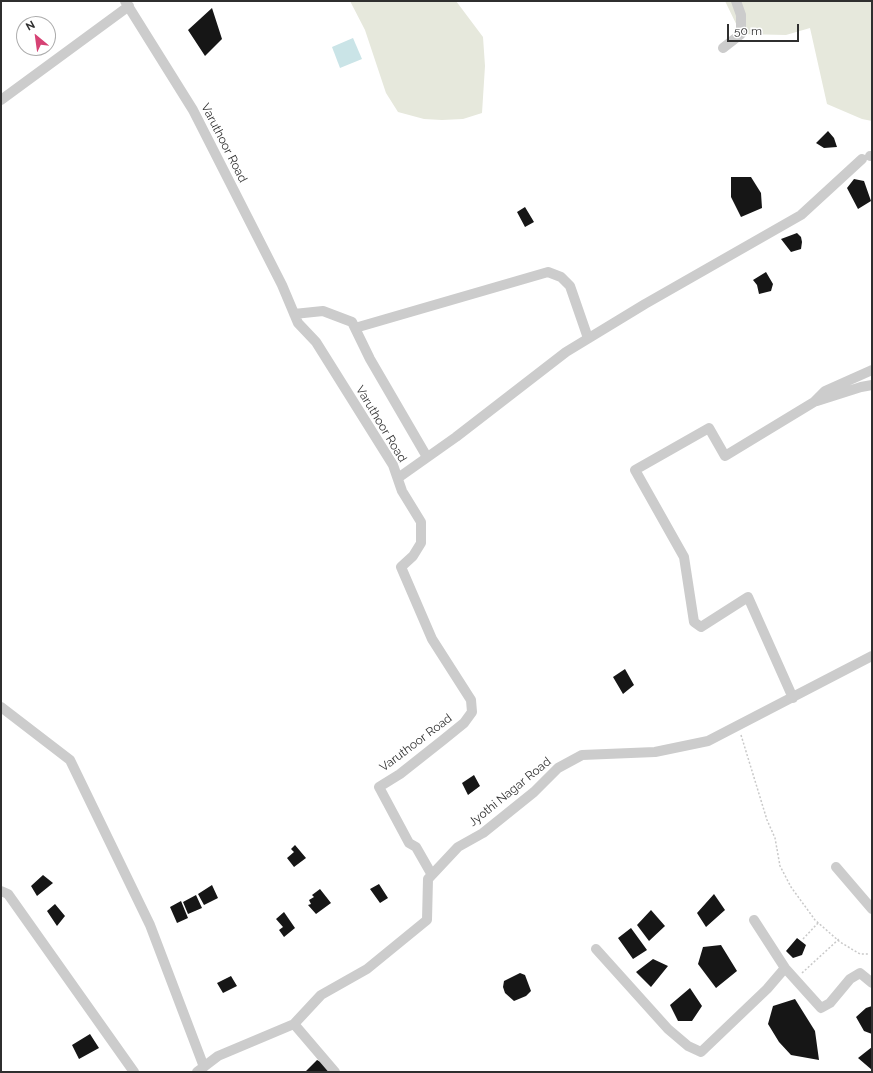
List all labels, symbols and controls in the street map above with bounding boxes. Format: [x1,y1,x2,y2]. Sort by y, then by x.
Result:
north arrow [16,16,56,56]
scale bar [729,16,801,42]
text: N [24,18,37,34]
text: 50 m [734,24,762,38]
street label: Varuthoor Road [198,101,250,185]
street label: Varuthoor Road [352,383,410,465]
street label: Varuthoor Road [377,711,455,775]
street label: Jyothi Nagar Road [466,754,554,830]

